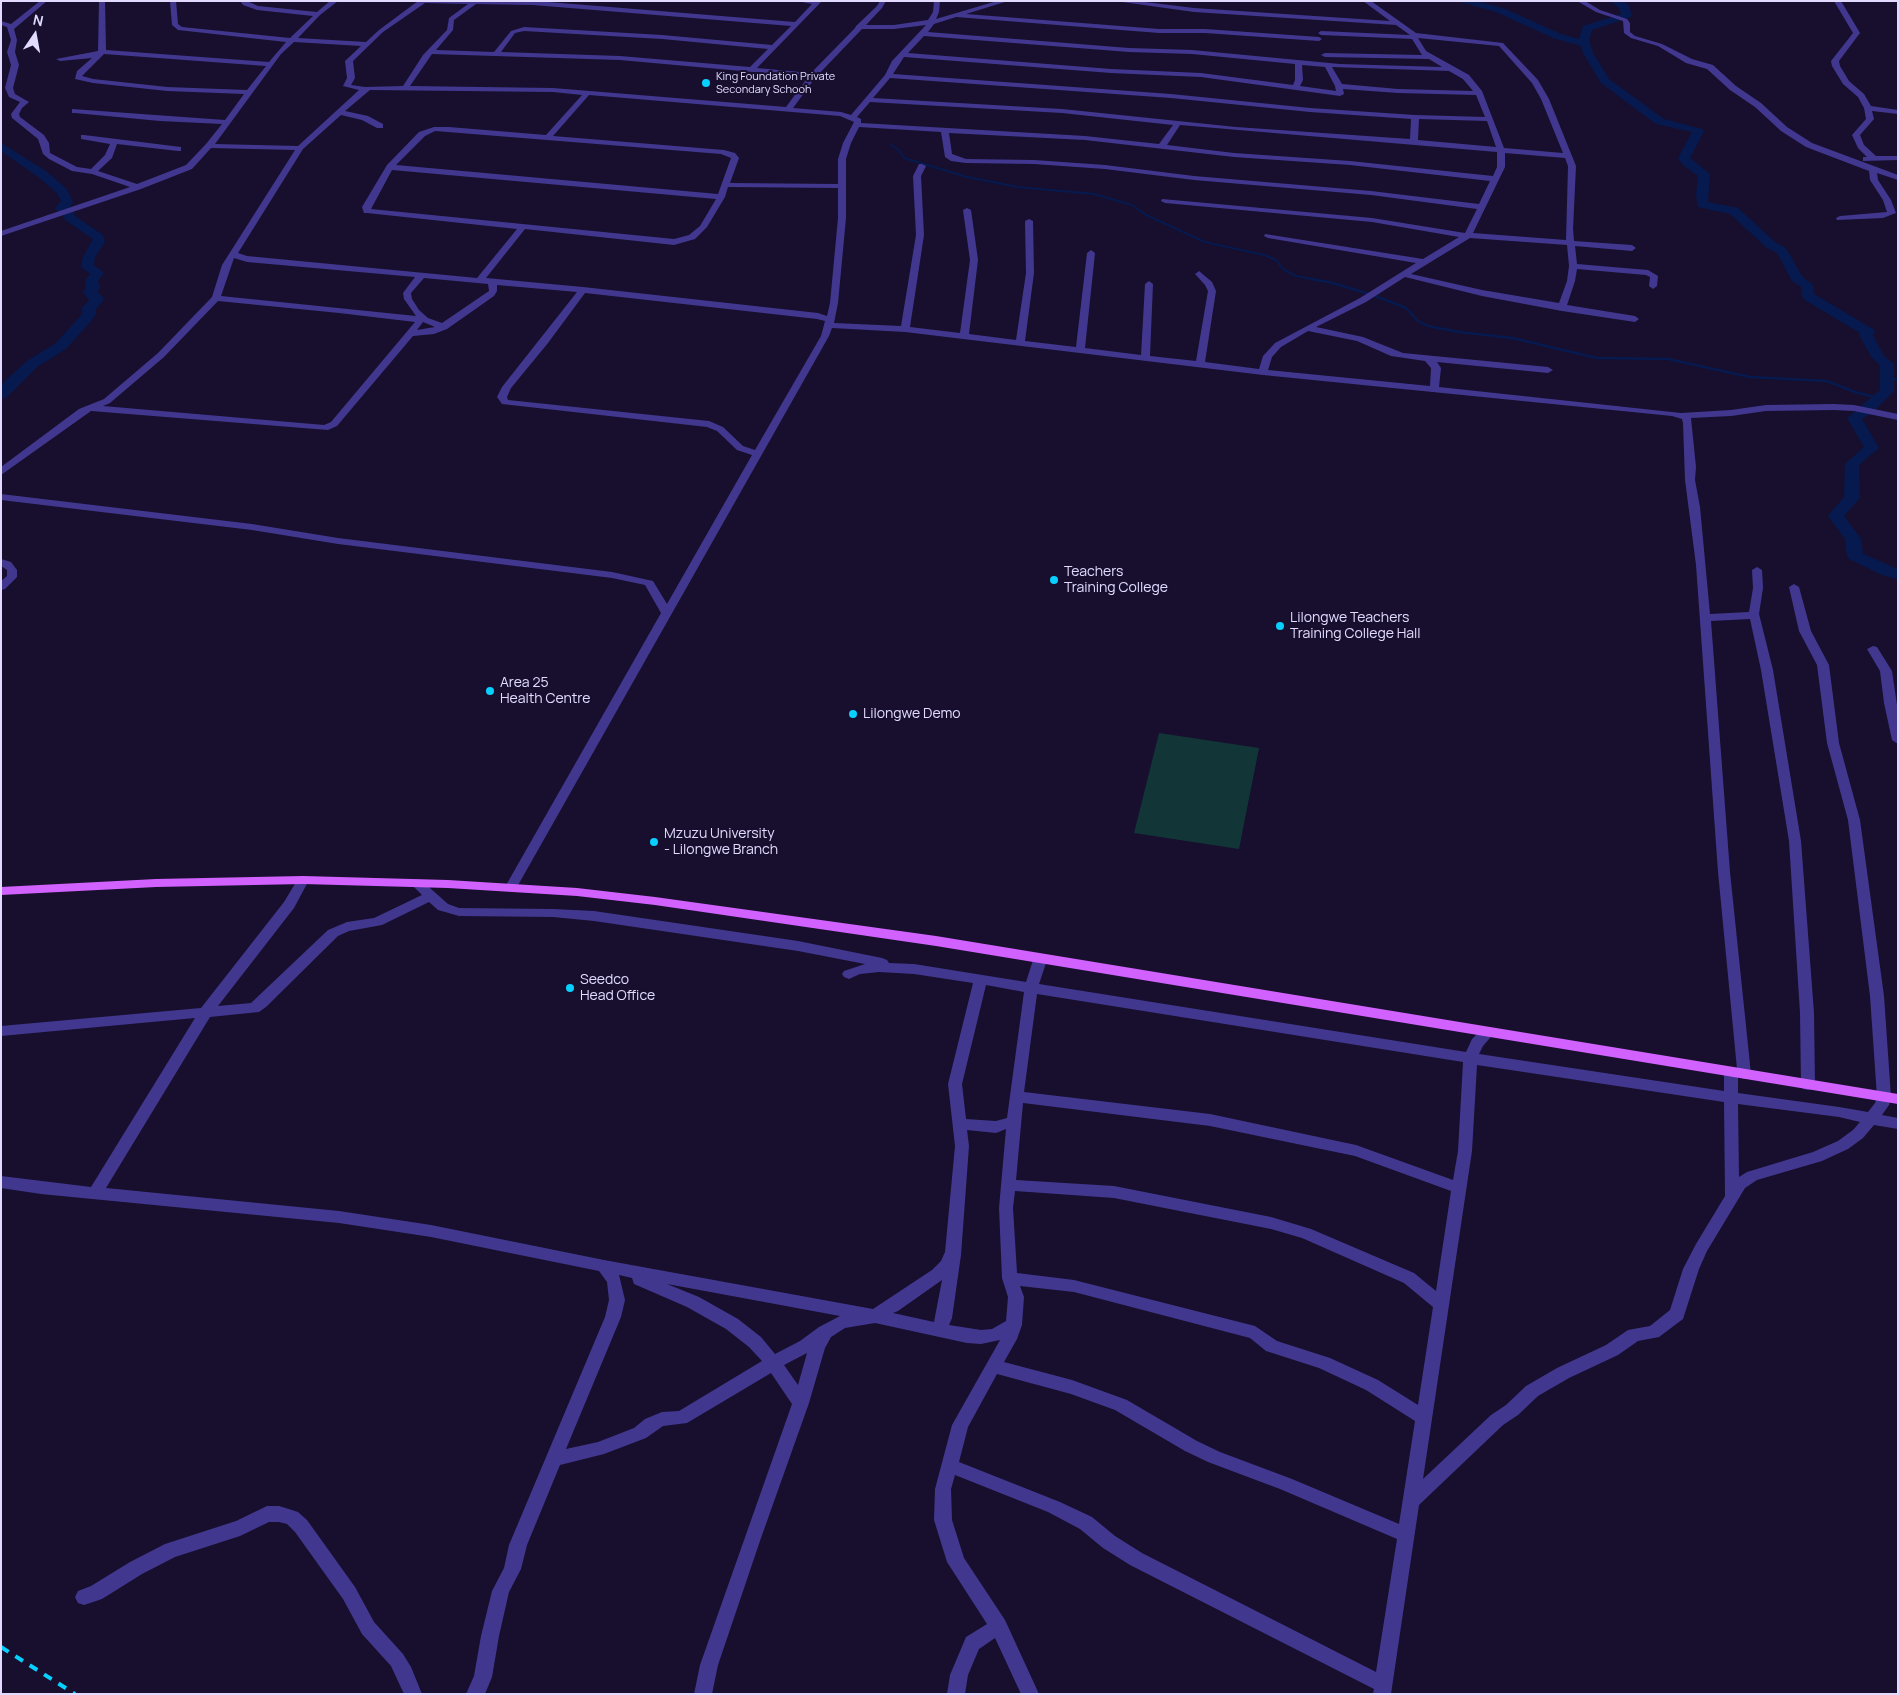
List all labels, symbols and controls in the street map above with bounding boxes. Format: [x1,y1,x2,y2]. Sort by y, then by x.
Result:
north arrow [10,10,60,60]
text: N [31,10,45,30]
place label: King Foundation Private Secondary Schooh [716,70,835,96]
marker: King Foundation Private Secondary Schooh [700,77,712,89]
place label: Teachers Training College [1064,564,1168,596]
marker: Teachers Training College [1048,574,1060,586]
place label: Lilongwe Teachers Training College Hall [1290,610,1421,642]
marker: Lilongwe Teachers Training College Hall [1274,620,1286,632]
place label: Area 25 Health Centre [500,675,590,708]
marker: Area 25 Health Centre [484,685,496,697]
place label: Lilongwe Demo [863,706,960,722]
marker: Lilongwe Demo [847,708,859,720]
place label: Mzuzu University - Lilongwe Branch [664,826,778,859]
marker: Mzuzu University - Lilongwe Branch [648,836,660,848]
place label: Seedco Head Office [580,972,655,1004]
marker: Seedco Head Office [564,982,576,994]

